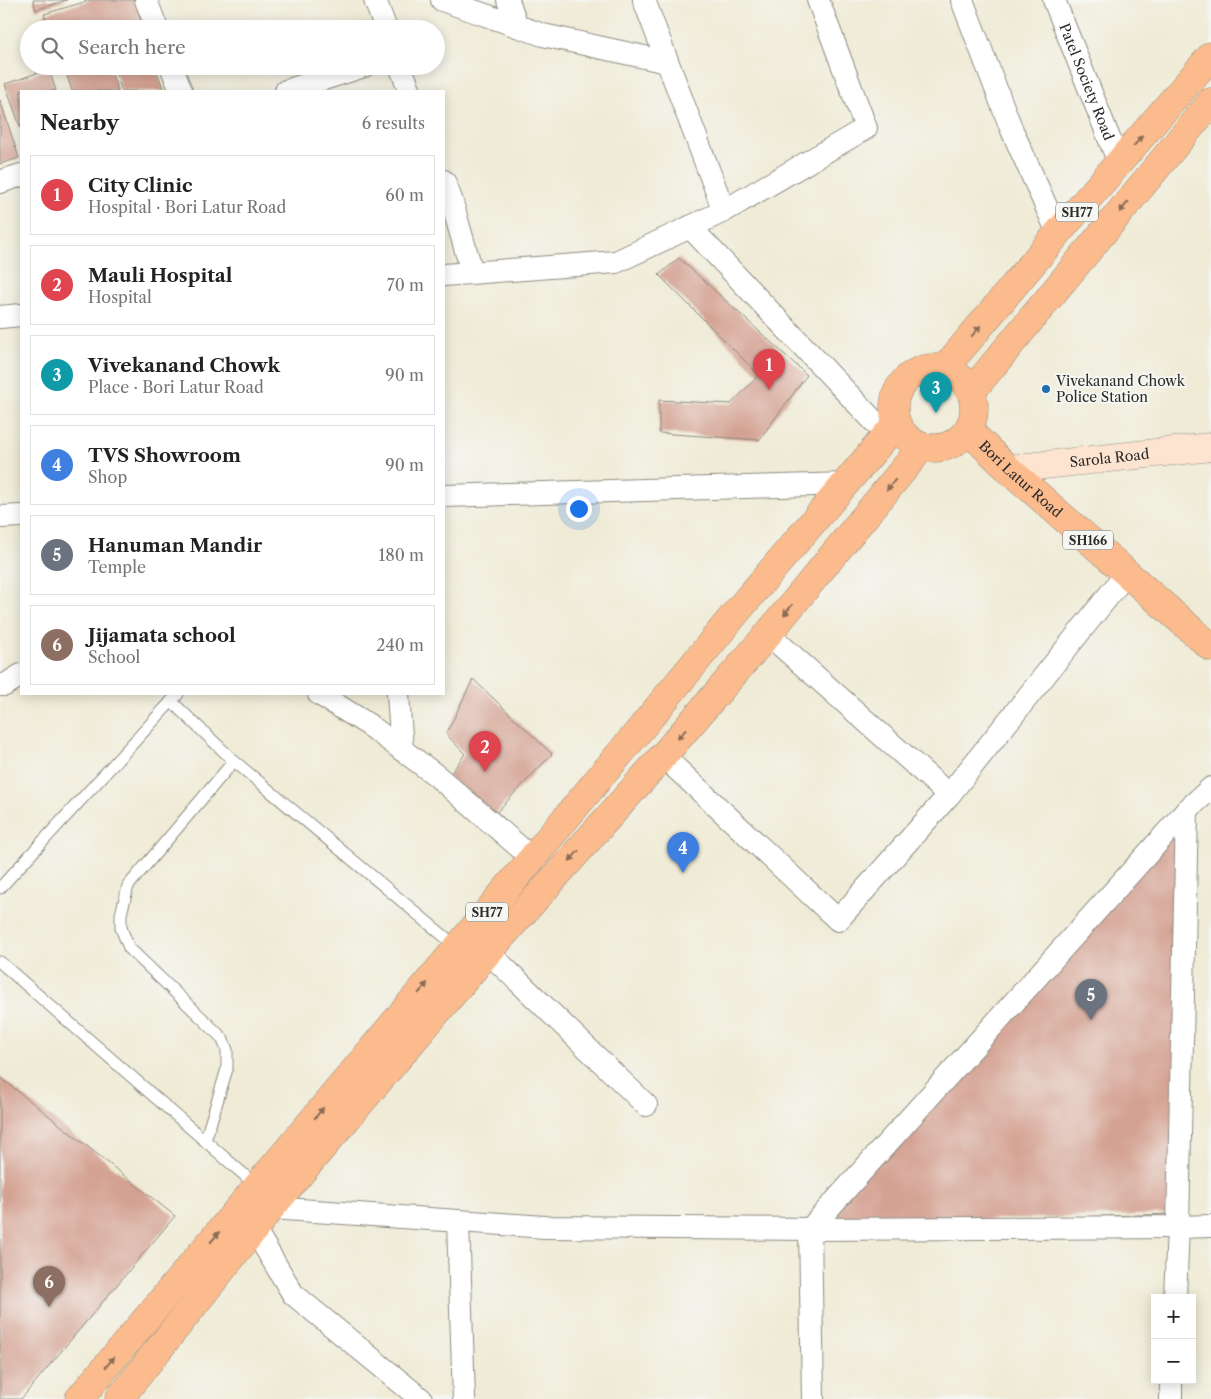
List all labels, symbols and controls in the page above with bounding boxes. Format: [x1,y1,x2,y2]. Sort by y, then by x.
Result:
search box [20,20,445,75]
street label: Patel Society Road [1055,21,1118,143]
icon: search [38,34,66,62]
text: Search here [78,36,186,59]
text: Nearby [40,110,119,135]
text: 6 results [362,113,425,133]
one-way arrow [1132,135,1143,147]
text: City Clinic [88,174,193,197]
text: 1 [53,185,61,205]
text: 60 m [385,185,424,205]
text: Hospital · Bori Latur Road [88,197,286,217]
one-way arrow [1119,201,1130,213]
road number: SH77 [1056,202,1098,222]
text: Mauli Hospital [88,264,233,287]
text: 2 [52,275,62,295]
text: 70 m [387,275,424,295]
text: Hospital [88,287,152,307]
one-way arrow [970,326,982,338]
pin: 1 [753,349,785,390]
text: Vivekanand Chowk [88,354,280,377]
text: 3 [52,365,62,385]
text: 90 m [385,365,424,385]
pin: 3 [920,372,952,413]
place label: Vivekanand Chowk Police Station [1055,372,1186,406]
text: Place · Bori Latur Road [88,377,264,397]
marker: Vivekanand Chowk Police Station [1040,383,1052,395]
street label: Bori Latur Road [975,437,1066,522]
text: TVS Showroom [88,444,241,467]
street label: Sarola Road [1069,445,1151,471]
text: 4 [52,455,62,475]
text: 90 m [385,455,424,475]
text: Shop [88,467,127,487]
one-way arrow [885,478,896,491]
your location [566,496,592,522]
road number: SH166 [1063,530,1113,550]
text: Hanuman Mandir [88,534,262,557]
text: 5 [53,545,61,565]
text: 180 m [378,545,424,565]
text: Temple [88,557,146,577]
one-way arrow [782,603,793,616]
text: Jijamata school [88,624,236,647]
text: 6 [52,635,62,655]
text: 240 m [376,635,424,655]
text: School [88,647,140,667]
one-way arrow [677,727,688,740]
pin: 2 [469,731,501,772]
pin: 4 [667,832,699,873]
one-way arrow [569,849,580,862]
road number: SH77 [466,902,508,922]
pin: 5 [1075,979,1107,1020]
one-way arrow [418,982,429,995]
one-way arrow [313,1107,325,1119]
one-way arrow [209,1231,220,1244]
pin: 6 [33,1266,65,1307]
map controls [1151,1294,1196,1384]
button: + [1151,1294,1196,1339]
button: − [1151,1339,1196,1384]
one-way arrow [105,1355,116,1368]

